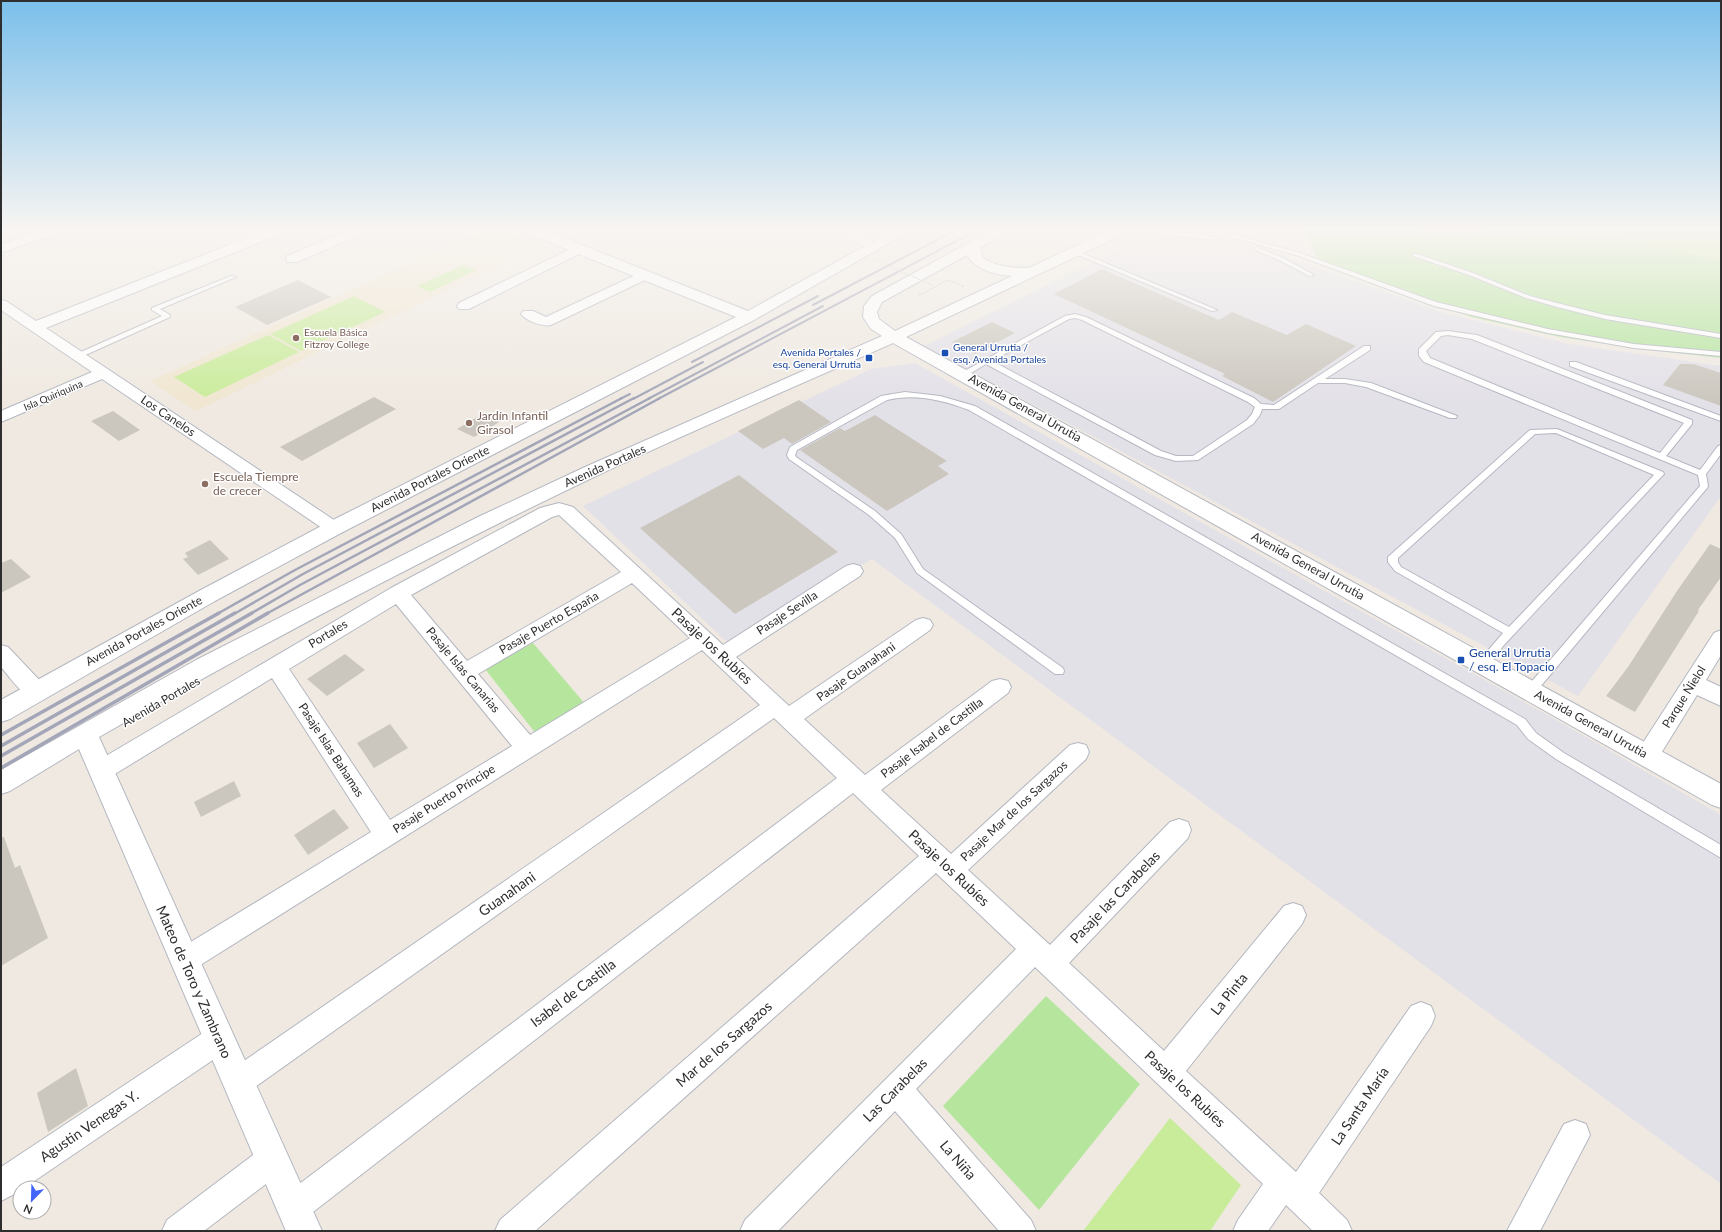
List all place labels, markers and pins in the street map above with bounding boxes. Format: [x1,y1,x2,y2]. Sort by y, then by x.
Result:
place label: Escuela Básica Fitzroy College [304,326,369,350]
marker: Escuela Básica Fitzroy College [291,333,301,343]
place label: General Urrutia / esq. Avenida Portales [953,341,1046,365]
place label: Avenida Portales / esq. General Urrutia [773,346,861,370]
marker: General Urrutia / esq. Avenida Portales [940,348,950,358]
marker: Avenida Portales / esq. General Urrutia [864,353,874,363]
place label: Jardín Infantil Girasol [477,408,548,437]
marker: Jardín Infantil Girasol [464,418,474,428]
place label: Escuela Tiempre de crecer [213,469,299,498]
marker: Escuela Tiempre de crecer [200,479,210,489]
place label: General Urrutia / esq. El Topacio [1469,645,1555,674]
marker: General Urrutia / esq. El Topacio [1456,655,1466,665]

